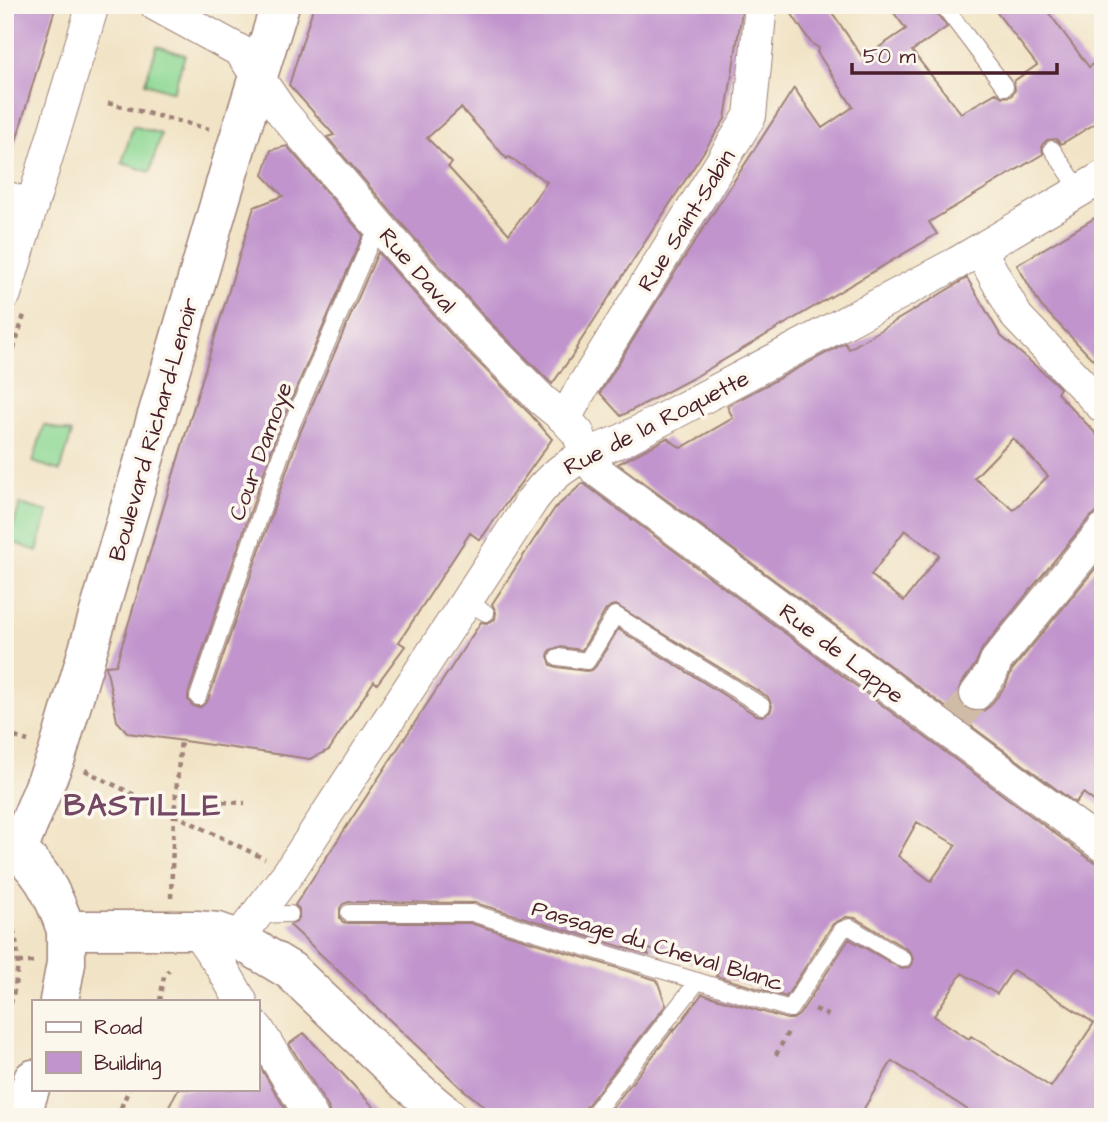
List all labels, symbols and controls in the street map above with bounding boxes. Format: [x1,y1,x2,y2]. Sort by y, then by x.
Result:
scale bar [852,32,1057,76]
text: 50 m [863,42,917,71]
street label: Rue Saint-Sabin [630,143,743,298]
street label: Rue Daval [371,221,463,320]
street label: Boulevard Richard-Lenoir [101,294,207,565]
street label: Rue de la Roquette [558,362,755,483]
street label: Cour Damoye [221,378,302,525]
street label: Rue de Lappe [772,596,910,711]
district label: BASTILLE [64,785,222,827]
street label: Passage du Cheval Blanc [528,892,787,1000]
legend [32,1000,259,1090]
text: Road [94,1013,142,1042]
text: Building [94,1049,162,1080]

